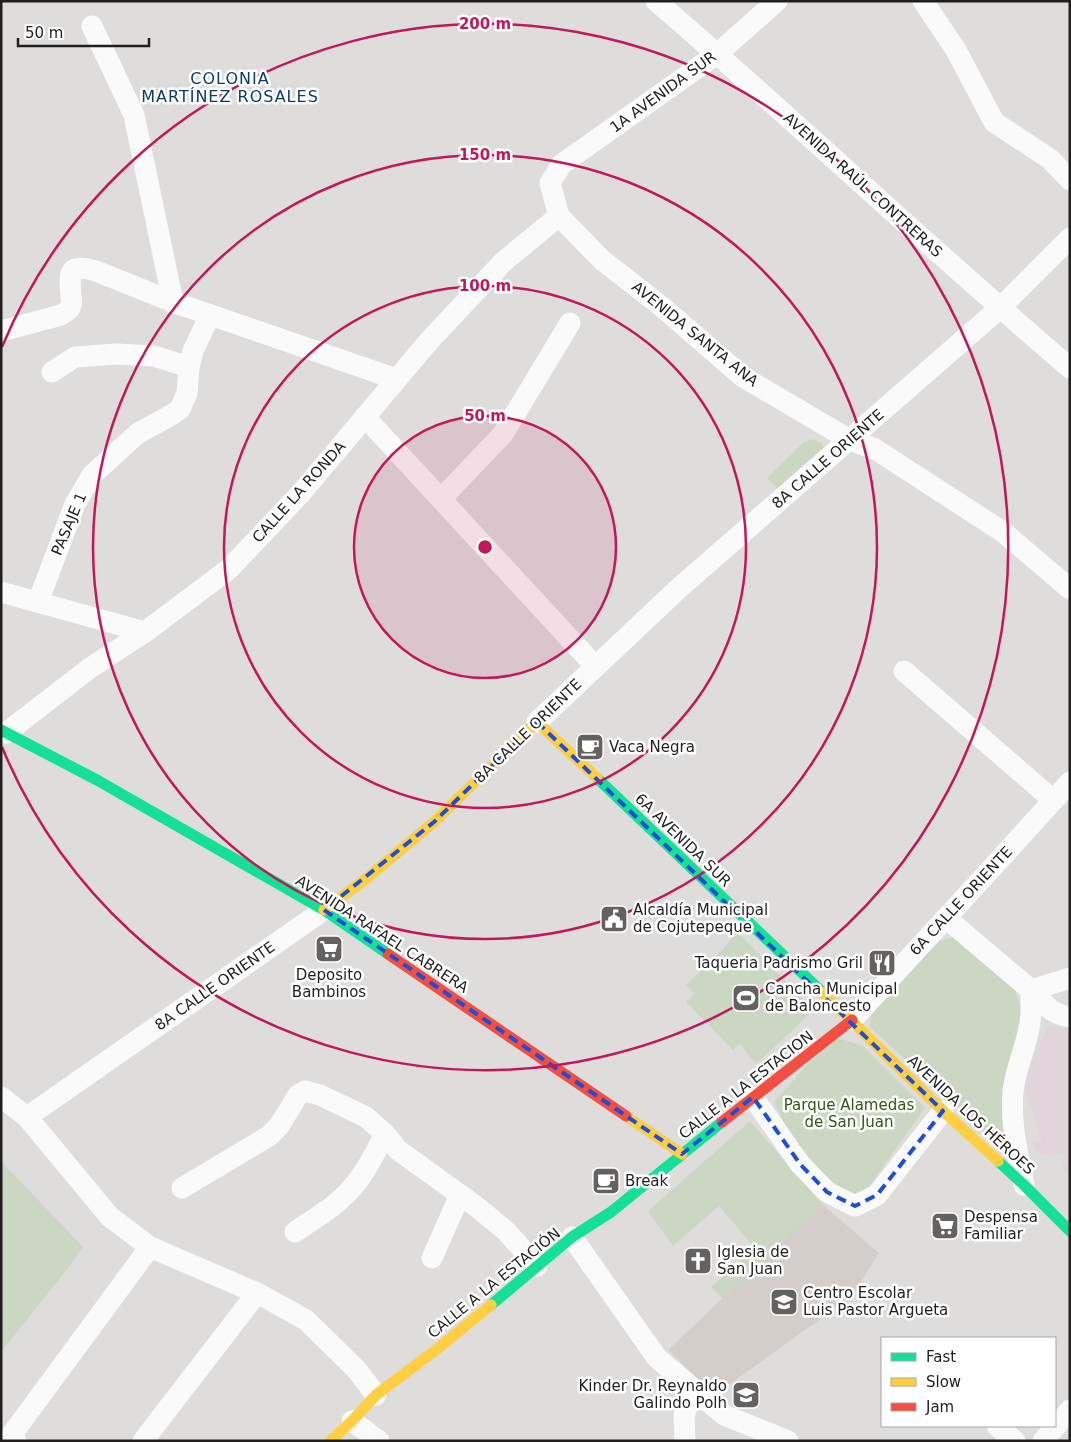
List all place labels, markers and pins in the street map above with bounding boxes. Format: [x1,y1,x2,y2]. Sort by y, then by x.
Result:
centre of rings [476,538,494,556]
cafe icon: Vaca Negra [575,732,605,762]
place label: Vaca Negra [609,738,695,756]
place label: Alcaldía Municipal de Cojutepeque [633,901,768,936]
public building icon: Alcaldía Municipal de Cojutepeque [599,904,629,934]
supermarket icon: Deposito Bambinos [314,934,344,964]
restaurant icon: Taqueria Padrismo Gril [867,948,897,978]
place label: Taqueria Padrismo Gril [694,954,863,972]
place label: Deposito Bambinos [292,966,366,1001]
place label: Cancha Municipal de Baloncesto [765,980,897,1015]
sports icon: Cancha Municipal de Baloncesto [731,983,761,1013]
cafe icon: Break [591,1166,621,1196]
place label: Break [625,1172,669,1190]
place label: Despensa Familiar [964,1208,1038,1243]
supermarket icon: Despensa Familiar [930,1211,960,1241]
place label: Iglesia de San Juan [717,1243,789,1278]
church icon: Iglesia de San Juan [683,1246,713,1276]
place label: Centro Escolar Luis Pastor Argueta [803,1284,948,1319]
school or university icon: Centro Escolar Luis Pastor Argueta [769,1287,799,1317]
place label: Kinder Dr. Reynaldo Galindo Polh [579,1377,727,1412]
school or university icon: Kinder Dr. Reynaldo Galindo Polh [731,1380,761,1410]

